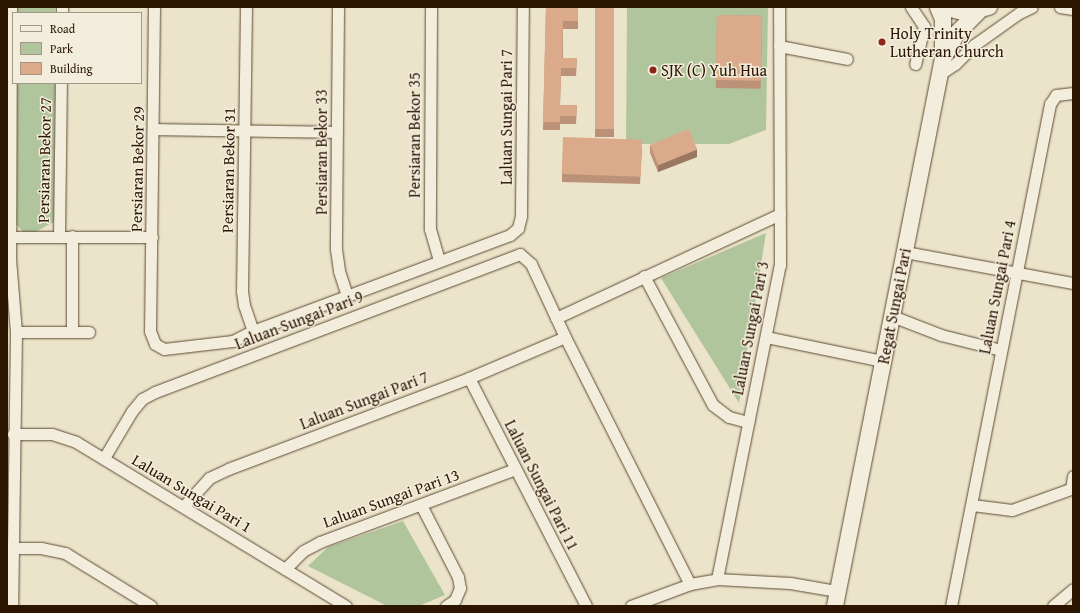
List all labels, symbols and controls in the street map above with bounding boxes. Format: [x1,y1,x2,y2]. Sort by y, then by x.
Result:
legend [12,12,142,84]
text: Road [50,20,75,37]
place label: Holy Trinity Lutheran Church [890,23,1004,61]
marker: Holy Trinity Lutheran Church [877,37,887,47]
text: Park [50,40,73,57]
street label: Laluan Sungai Pari 7 [496,49,516,185]
text: Building [50,60,93,77]
place label: SJK (C) Yuh Hua [661,60,767,80]
marker: SJK (C) Yuh Hua [648,65,658,75]
street label: Persiaran Bekor 35 [404,72,424,198]
street label: Persiaran Bekor 33 [311,89,331,215]
street label: Persiaran Bekor 27 [33,97,55,223]
street label: Persiaran Bekor 29 [126,106,148,232]
street label: Persiaran Bekor 31 [217,107,239,233]
street label: Laluan Sungai Pari 4 [975,218,1019,356]
street label: Regat Sungai Pari [873,246,915,366]
street label: Laluan Sungai Pari 3 [728,259,772,397]
street label: Laluan Sungai Pari 9 [232,287,366,353]
street label: Laluan Sungai Pari 7 [297,367,431,433]
street label: Laluan Sungai Pari 11 [501,417,583,553]
street label: Laluan Sungai Pari 1 [129,450,255,536]
street label: Laluan Sungai Pari 13 [320,464,462,532]

